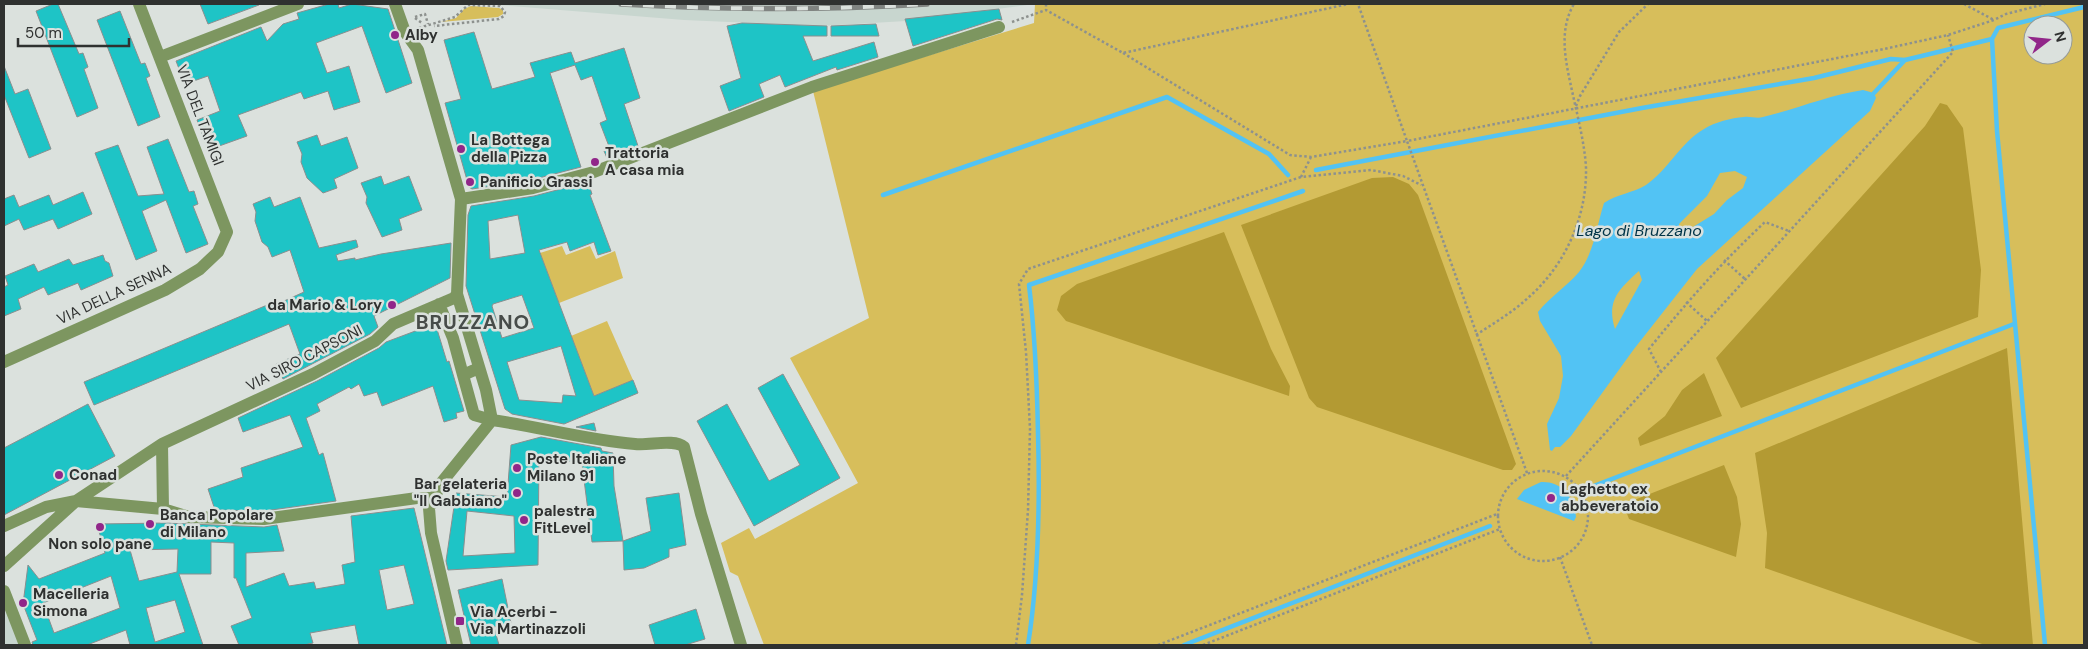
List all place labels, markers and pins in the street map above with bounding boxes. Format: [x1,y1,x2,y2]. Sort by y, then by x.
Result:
place label: Alby [405,25,438,45]
marker: Alby [389,29,401,41]
place label: La Bottega della Pizza [471,130,549,167]
marker: La Bottega della Pizza [455,143,467,155]
place label: Trattoria A casa mia [605,143,684,180]
marker: Trattoria A casa mia [589,156,601,168]
place label: Panificio Grassi [480,172,593,192]
marker: Panificio Grassi [464,176,476,188]
place label: da Mario & Lory [267,295,382,315]
marker: da Mario & Lory [386,299,398,311]
place label: Poste Italiane Milano 91 [527,449,626,486]
marker: Poste Italiane Milano 91 [511,462,523,474]
place label: Conad [69,465,117,485]
marker: Conad [53,469,65,481]
place label: Bar gelateria "Il Gabbiano" [414,474,507,511]
place label: Laghetto ex abbeveratoio [1561,479,1659,516]
marker: Bar gelateria "Il Gabbiano" [511,487,523,499]
marker: Laghetto ex abbeveratoio [1545,492,1557,504]
place label: palestra FitLevel [534,501,595,538]
place label: Banca Popolare di Milano [160,505,274,542]
marker: palestra FitLevel [518,514,530,526]
marker: Banca Popolare di Milano [144,518,156,530]
marker: Non solo pane [94,521,106,533]
place label: Non solo pane [48,534,152,554]
place label: Macelleria Simona [33,584,109,621]
marker: Macelleria Simona [17,597,29,609]
place label: Via Acerbi - Via Martinazzoli [470,602,586,639]
marker: Via Acerbi - Via Martinazzoli [454,615,466,627]

